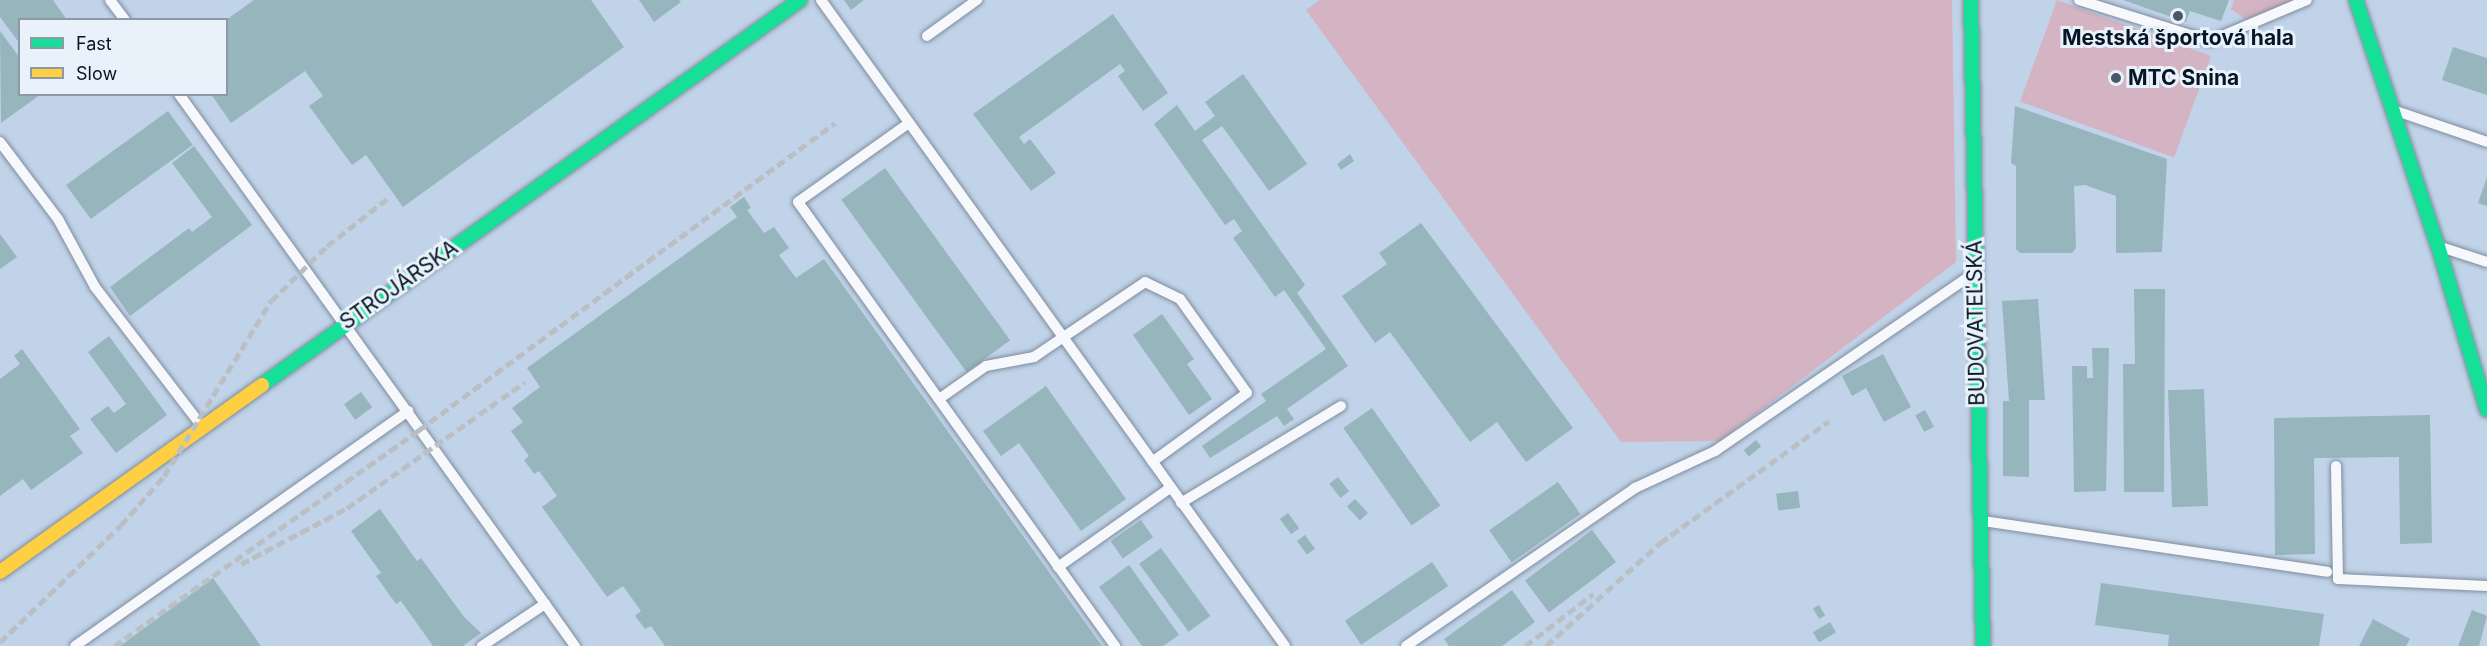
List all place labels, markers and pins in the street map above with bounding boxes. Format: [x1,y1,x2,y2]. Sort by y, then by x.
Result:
marker: Mestská športová hala [2171,9,2185,23]
place label: Mestská športová hala [2062,25,2294,51]
place label: MTC Snina [2128,65,2239,91]
marker: MTC Snina [2109,71,2123,85]

